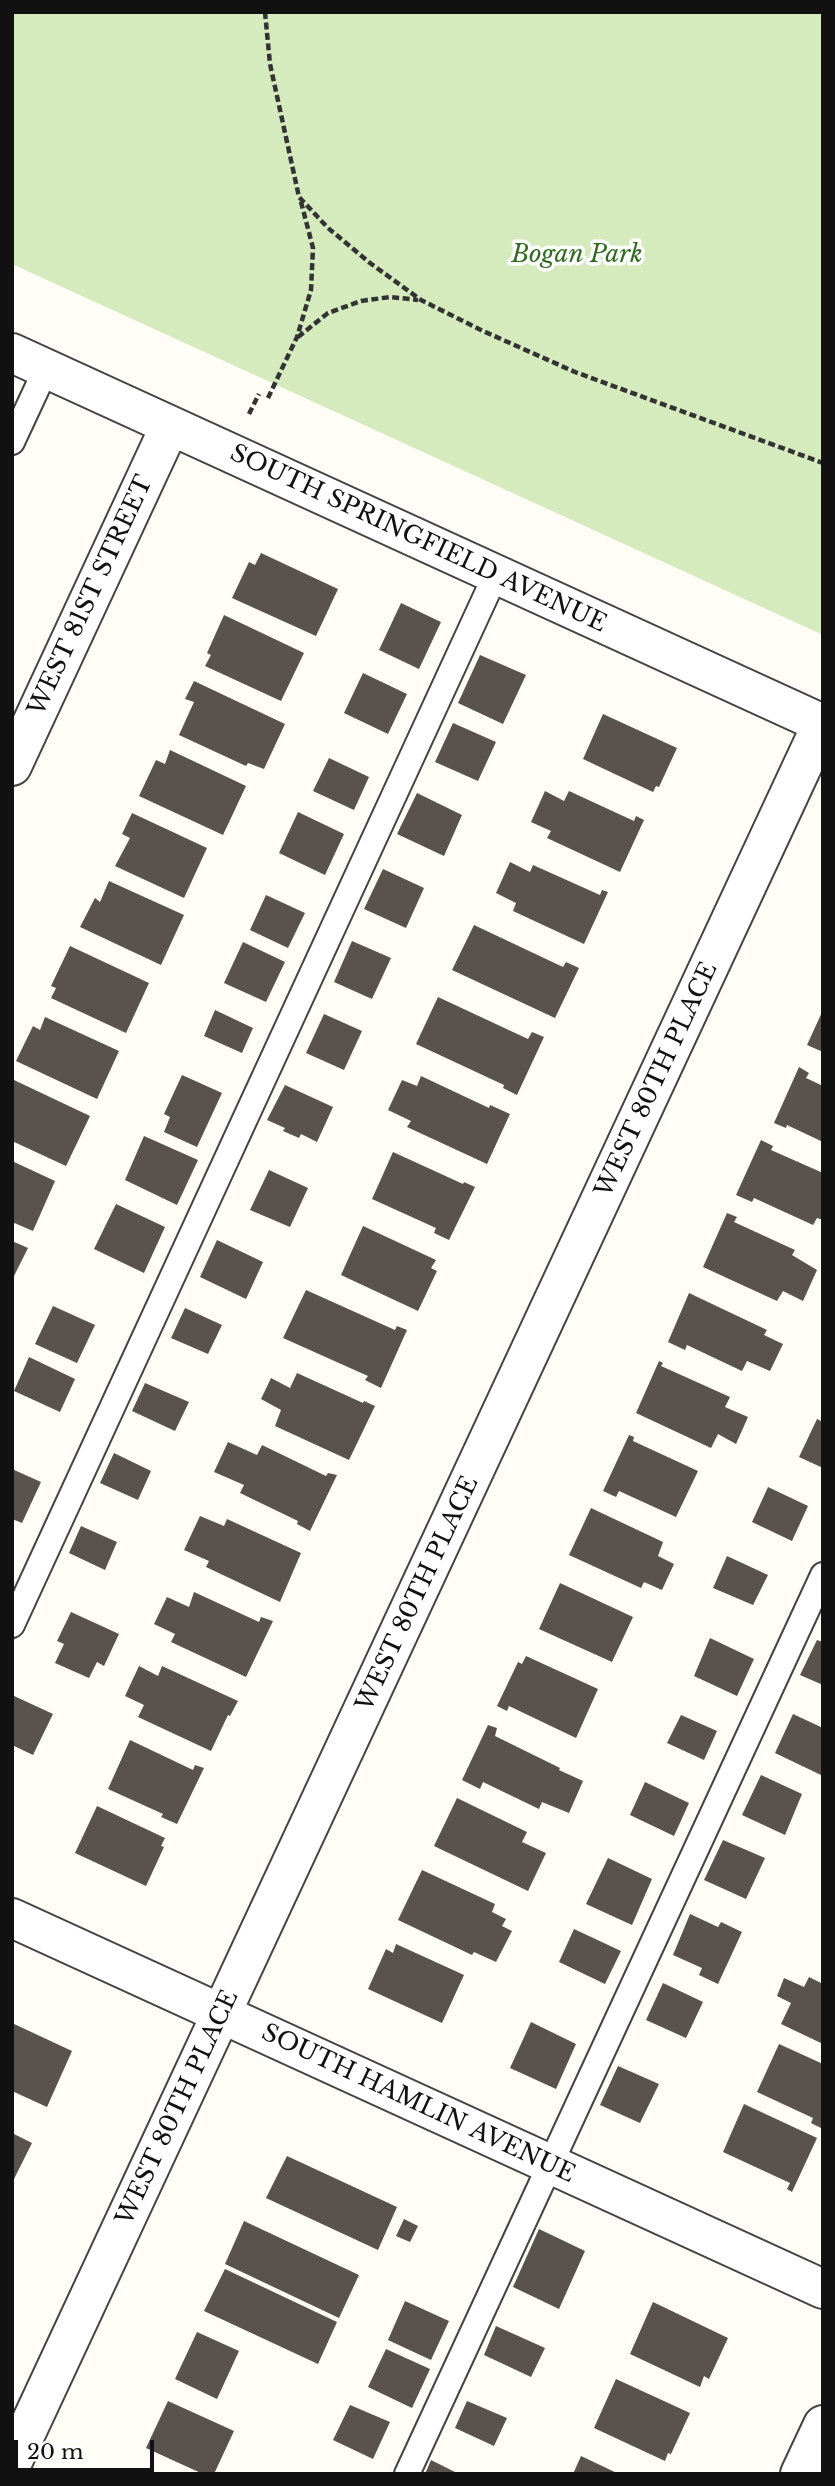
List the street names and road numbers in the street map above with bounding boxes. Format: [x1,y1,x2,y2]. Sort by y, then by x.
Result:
street label: SOUTH SPRINGFIELD AVENUE [225,439,611,639]
street label: WEST 81ST STREET [23,471,159,721]
street label: WEST 80TH PLACE [590,958,724,1202]
street label: WEST 80TH PLACE [351,1472,485,1716]
street label: WEST 80TH PLACE [111,1986,245,2230]
street label: SOUTH HAMLIN AVENUE [257,2019,579,2189]

